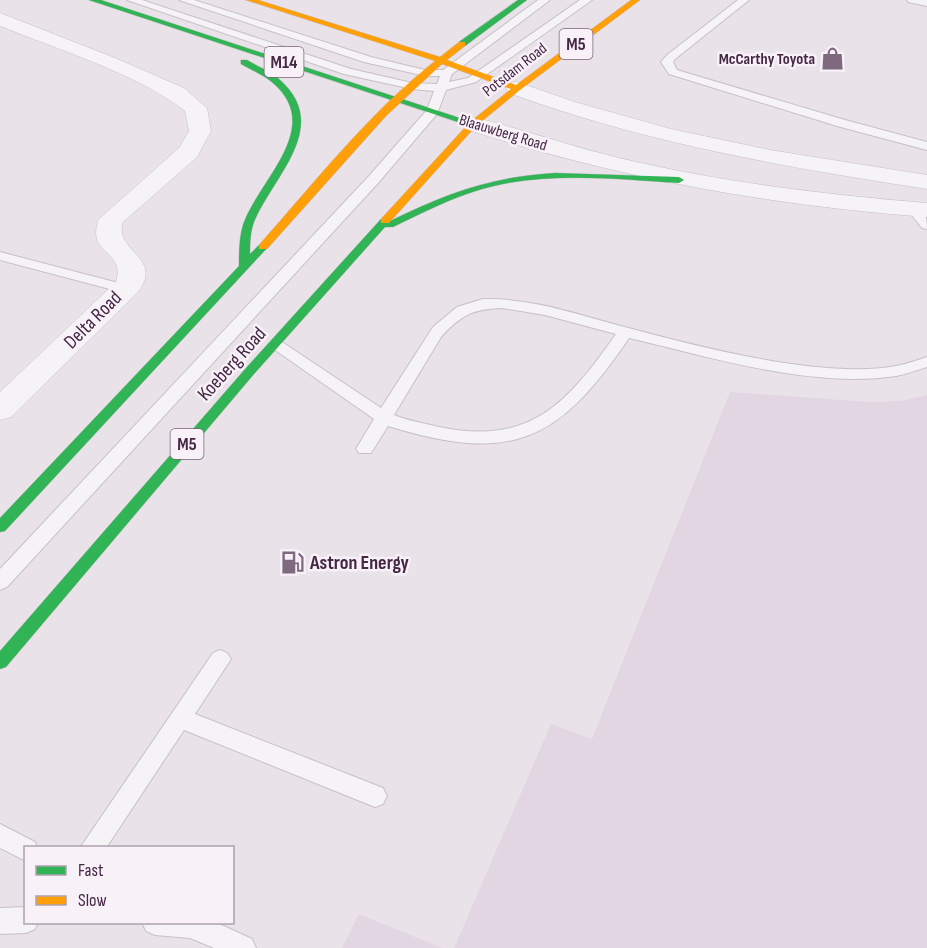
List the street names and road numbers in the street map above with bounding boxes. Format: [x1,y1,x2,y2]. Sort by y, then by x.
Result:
road number: M5 [560,29,592,59]
street label: Potsdam Road [479,39,551,101]
road number: M14 [264,47,304,77]
street label: Blaauwberg Road [457,111,549,155]
street label: Delta Road [59,286,127,354]
street label: Koeberg Road [193,322,271,406]
road number: M5 [170,429,204,459]

